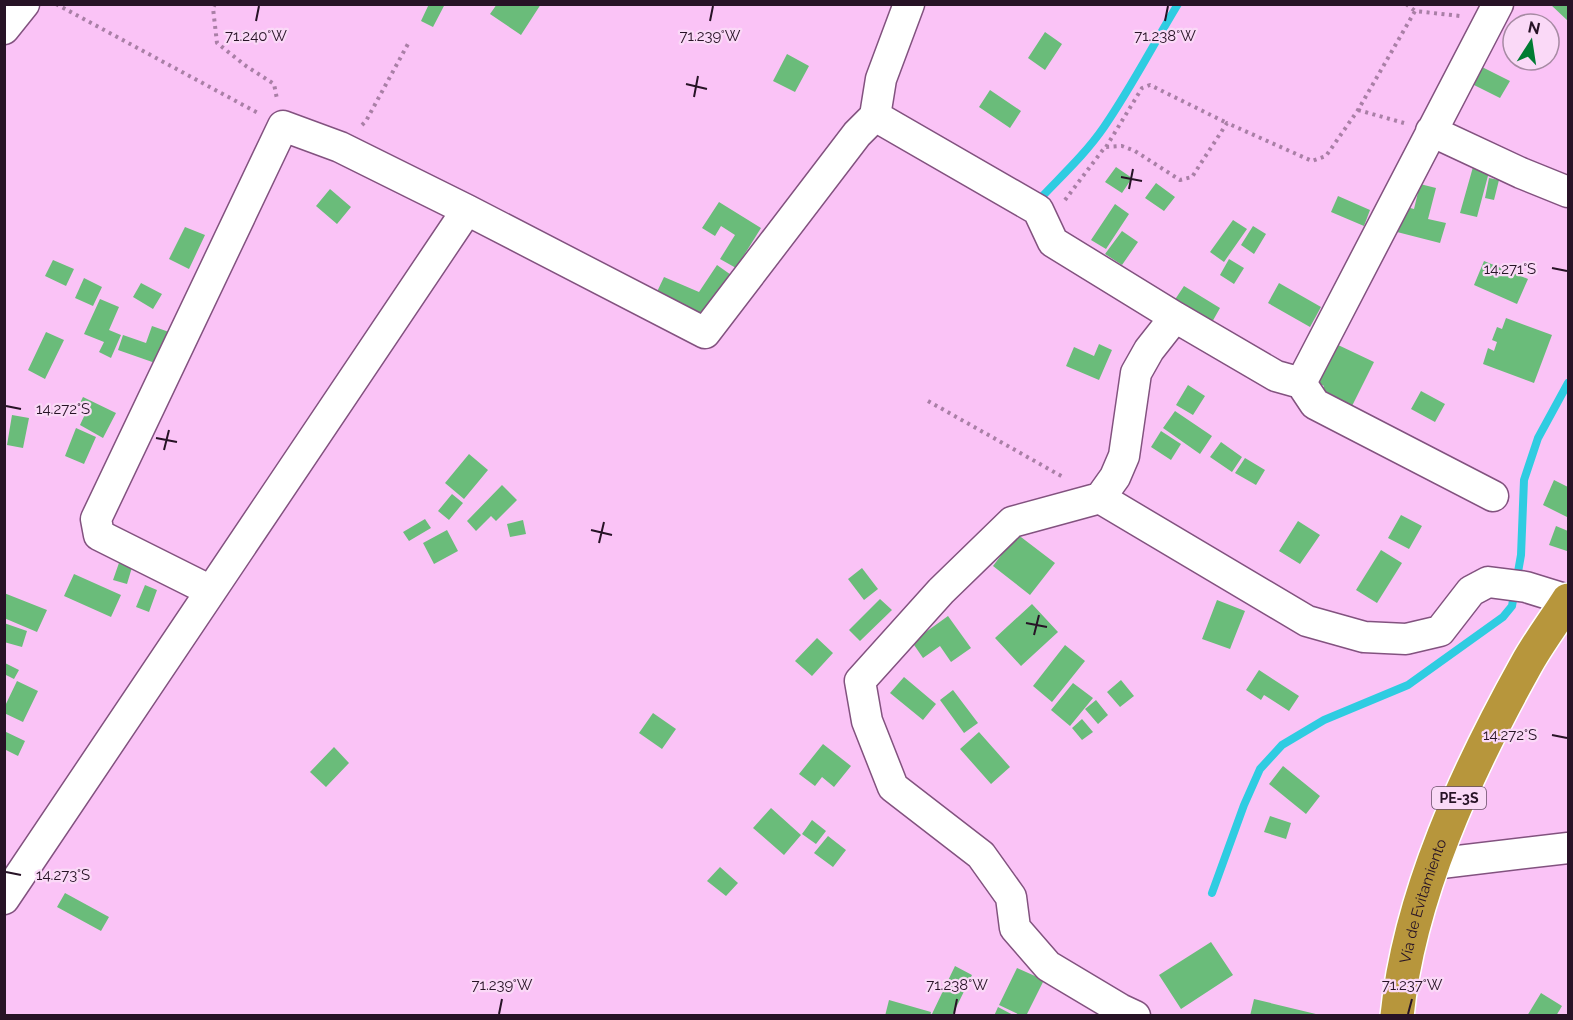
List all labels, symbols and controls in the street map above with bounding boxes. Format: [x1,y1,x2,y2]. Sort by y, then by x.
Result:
north arrow [1501,12,1561,72]
text: N [1526,17,1542,38]
text: 71.240°W [225,27,287,45]
text: 71.239°W [679,27,741,45]
text: 71.238°W [1134,27,1196,45]
text: 14.271°S [1484,260,1536,278]
text: 14.272°S [36,400,90,418]
text: 14.272°S [1483,726,1537,744]
road number: PE-3S [1432,787,1486,809]
street label: Vía de Evitamiento [1396,836,1450,965]
text: 14.273°S [36,866,90,884]
text: 71.239°W [471,976,533,994]
text: 71.238°W [926,976,988,994]
text: 71.237°W [1382,976,1443,994]

